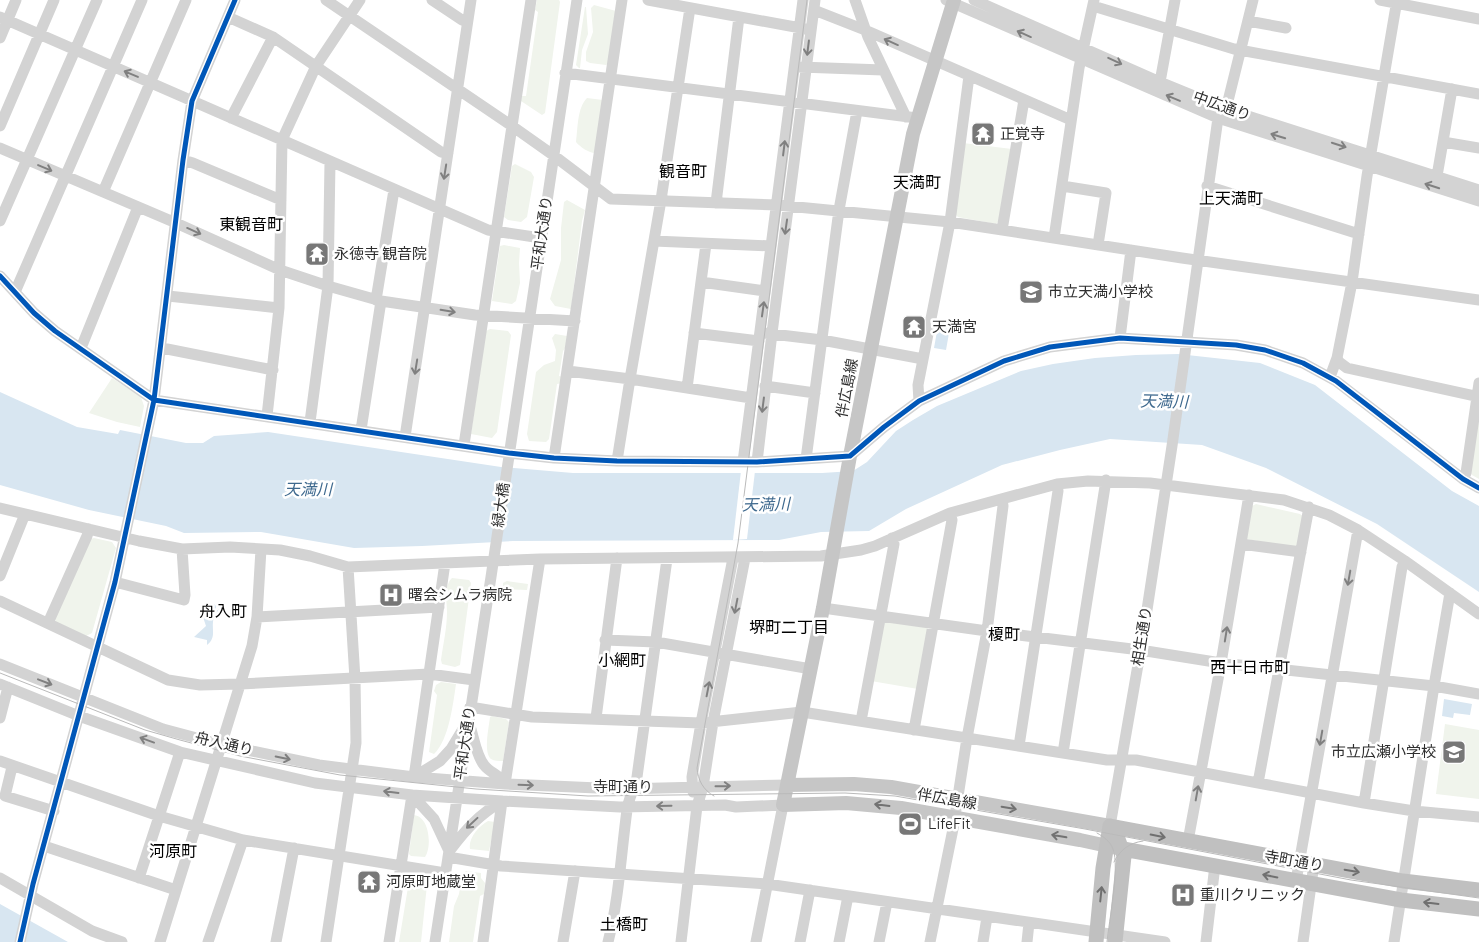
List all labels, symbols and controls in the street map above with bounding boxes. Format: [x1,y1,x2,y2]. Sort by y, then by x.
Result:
one-way arrow [1017,28,1032,38]
one-way arrow [884,36,899,46]
one-way arrow [803,40,813,56]
one-way arrow [1107,57,1122,67]
one-way arrow [124,69,139,79]
street label: 中広通り [1191,86,1254,124]
one-way arrow [1166,93,1181,103]
temple icon: 正覚寺 [970,121,996,147]
place label: 正覚寺 [1000,124,1045,142]
one-way arrow [1270,131,1286,141]
one-way arrow [779,140,789,156]
one-way arrow [1331,141,1346,150]
district label: 観音町 [659,161,707,180]
one-way arrow [37,163,52,173]
one-way arrow [440,163,450,179]
district label: 天満町 [893,172,941,191]
one-way arrow [1425,181,1441,191]
district label: 上天満町 [1199,188,1263,207]
street label: 平和大通り [527,194,555,271]
district label: 東観音町 [219,214,283,233]
one-way arrow [781,219,791,235]
one-way arrow [186,227,201,237]
temple icon: 永徳寺 観音院 [304,241,330,267]
place label: 永徳寺 観音院 [334,244,427,262]
school or university icon: 市立天満小学校 [1018,279,1044,305]
place label: 市立天満小学校 [1048,282,1153,300]
one-way arrow [758,302,768,318]
one-way arrow [440,306,456,316]
temple icon: 天満宮 [901,314,927,340]
place label: 天満宮 [932,317,977,335]
street label: 伴広島線 [831,357,861,419]
one-way arrow [411,359,421,375]
water label: 天満川 [1140,391,1190,410]
one-way arrow [758,397,768,413]
water label: 天満川 [284,479,334,498]
street label: 緑大橋 [488,481,512,528]
water label: 天満川 [742,494,792,513]
one-way arrow [1343,569,1353,585]
hospital icon: 曙会シムラ病院 [378,582,404,608]
place label: 曙会シムラ病院 [408,585,512,603]
one-way arrow [731,597,741,613]
district label: 舟入町 [199,601,247,620]
street label: 相生通り [1127,605,1155,667]
district label: 堺町二丁目 [749,617,829,636]
district label: 榎町 [988,624,1020,643]
one-way arrow [1222,626,1232,642]
district label: 小網町 [598,650,646,669]
district label: 西十日市町 [1210,657,1290,676]
one-way arrow [37,678,53,687]
one-way arrow [703,682,713,698]
street label: 平和大通り [450,704,478,781]
street label: 舟入通り [193,728,255,759]
one-way arrow [1315,729,1325,745]
one-way arrow [140,735,156,744]
school or university icon: 市立広瀬小学校 [1441,739,1467,765]
place label: 市立広瀬小学校 [1331,742,1436,760]
one-way arrow [275,753,291,763]
street label: 寺町通り [593,777,653,795]
one-way arrow [518,780,534,789]
one-way arrow [715,781,731,791]
street label: 伴広島線 [916,784,978,812]
one-way arrow [1192,786,1202,802]
one-way arrow [384,787,400,797]
one-way arrow [874,800,890,810]
one-way arrow [657,802,673,811]
one-way arrow [1000,804,1016,814]
sports icon: LifeFit [897,811,923,837]
place label: LifeFit [928,814,971,832]
one-way arrow [466,817,479,829]
one-way arrow [1051,831,1067,840]
one-way arrow [1149,831,1165,841]
district label: 河原町 [149,841,197,860]
street label: 寺町通り [1263,846,1325,874]
one-way arrow [1344,867,1360,877]
temple icon: 河原町地蔵堂 [356,869,382,895]
one-way arrow [1263,870,1279,880]
place label: 河原町地蔵堂 [386,872,476,890]
hospital icon: 重川クリニック [1170,882,1196,908]
place label: 重川クリニック [1200,885,1305,903]
one-way arrow [1096,886,1106,902]
one-way arrow [1423,898,1439,908]
district label: 土橋町 [600,914,648,933]

